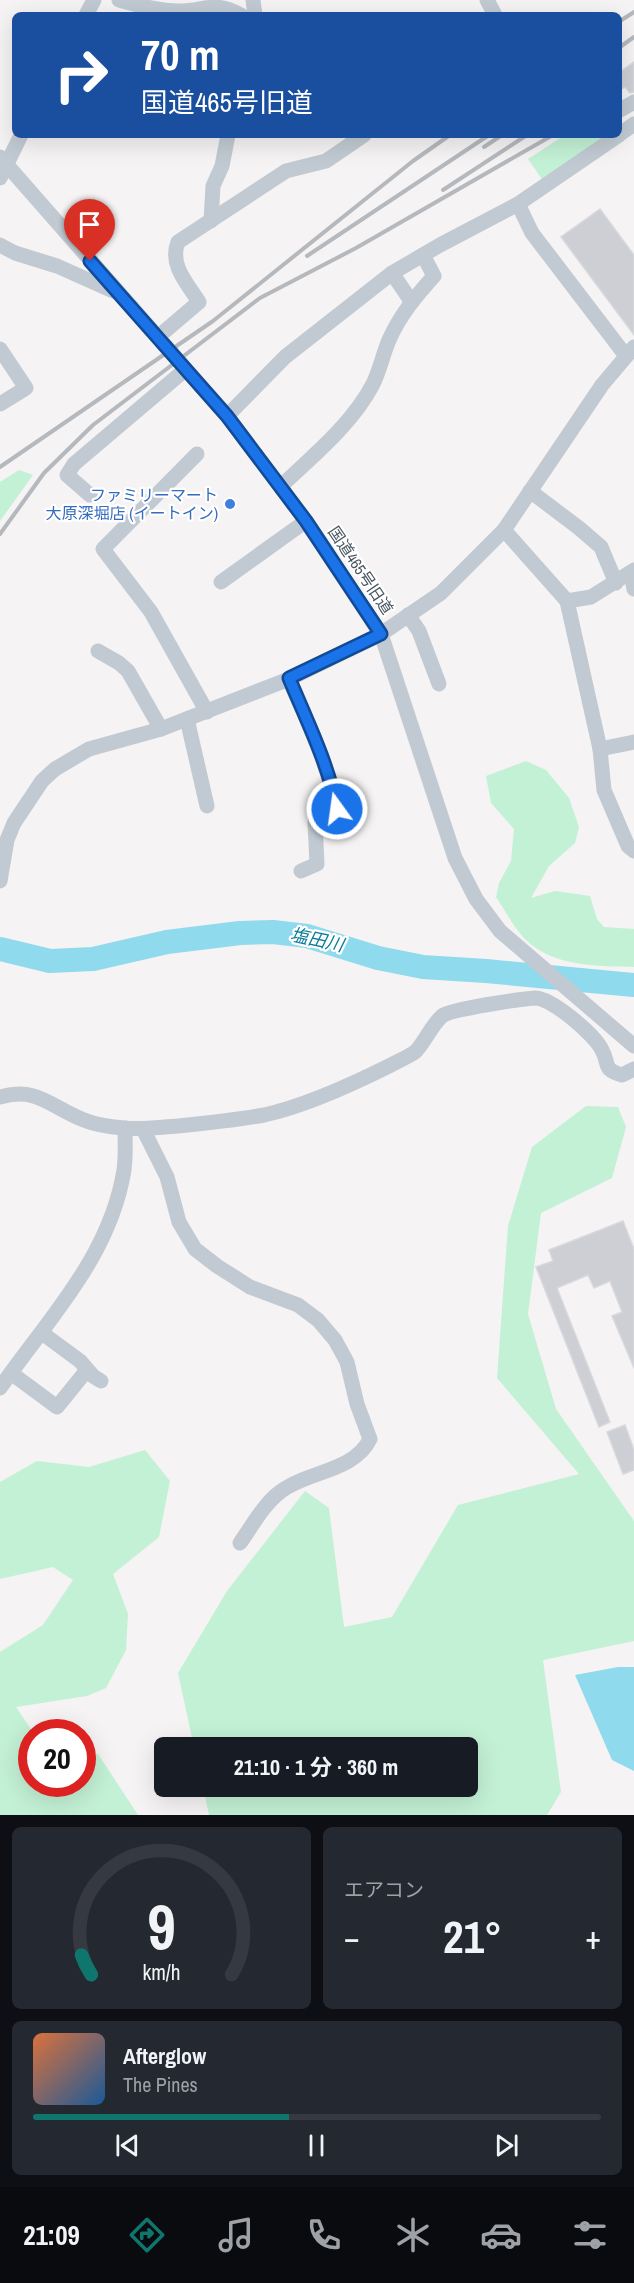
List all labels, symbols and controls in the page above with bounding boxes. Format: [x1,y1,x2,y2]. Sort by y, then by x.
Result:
text: 70 m [141,27,220,83]
icon: right [42,36,120,114]
text: 国道465号旧道 [141,84,313,120]
pin [64,199,115,261]
icon: arrive [73,208,106,241]
place label: ファミリーマート 大原深堀店 (イートイン) [46,484,218,524]
marker: ファミリーマート 大原深堀店 (イートイン) [223,497,237,511]
street label: 国道465号旧道 [323,522,399,618]
position arrow [305,777,369,841]
water label: 塩田川 [288,922,348,958]
speed limit sign: 20 [18,1719,96,1797]
text: 21:10 · 1 分 · 360 m [234,1752,398,1782]
text: エアコン [344,1876,424,1903]
text: 9 [147,1884,176,1968]
text: 21° [443,1906,502,1967]
text: − [344,1915,360,1959]
text: + [585,1915,601,1959]
text: km/h [142,1958,181,1987]
text: Afterglow [123,2041,206,2071]
text: The Pines [123,2071,198,2098]
icon: previous [111,2129,144,2162]
icon: pause [300,2129,333,2162]
icon: next [490,2129,523,2162]
icon: directions [126,2214,168,2256]
icon: music [215,2214,257,2256]
icon: phone [303,2214,345,2256]
icon: climate [392,2214,434,2256]
icon: car [480,2214,522,2256]
icon: filters [569,2214,611,2256]
text: 21:09 [23,2217,80,2253]

